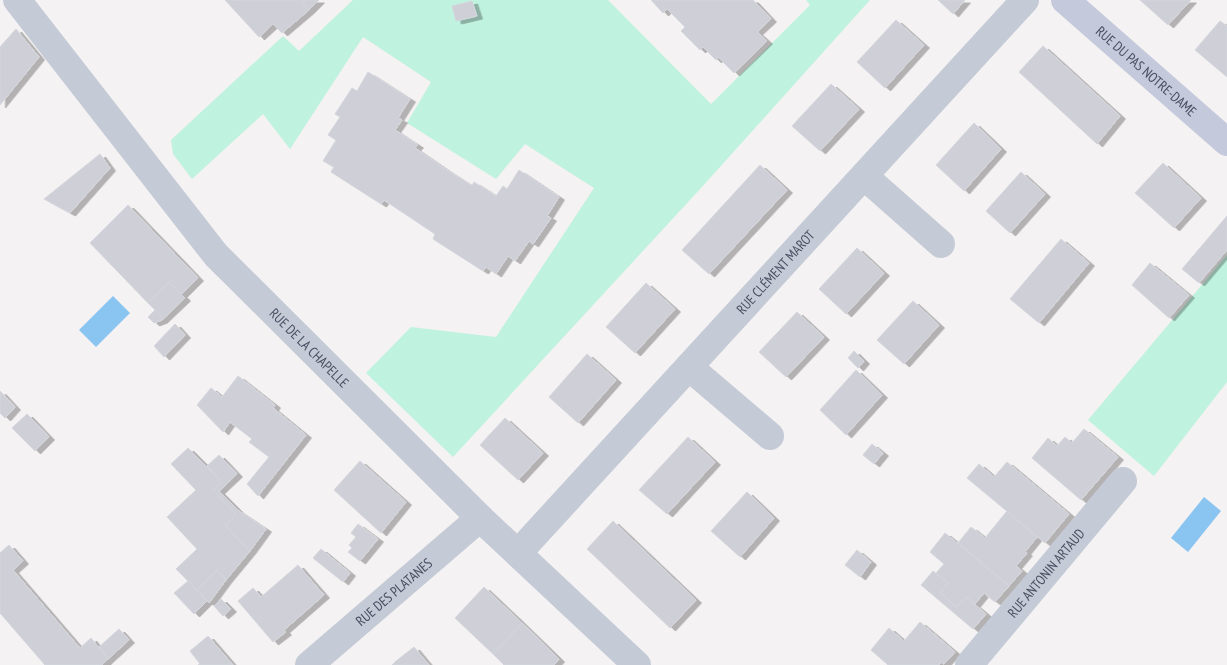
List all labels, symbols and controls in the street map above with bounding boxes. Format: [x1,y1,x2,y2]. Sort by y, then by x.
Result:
street label: RUE DU PAS NOTRE-DAME [1092,22,1200,120]
street label: RUE CLÉMENT MAROT [732,226,819,318]
street label: RUE DE LA CHAPELLE [266,304,353,391]
street label: RUE ANTONIN ARTAUD [1004,525,1088,621]
street label: RUE DES PLATANES [352,554,436,630]

